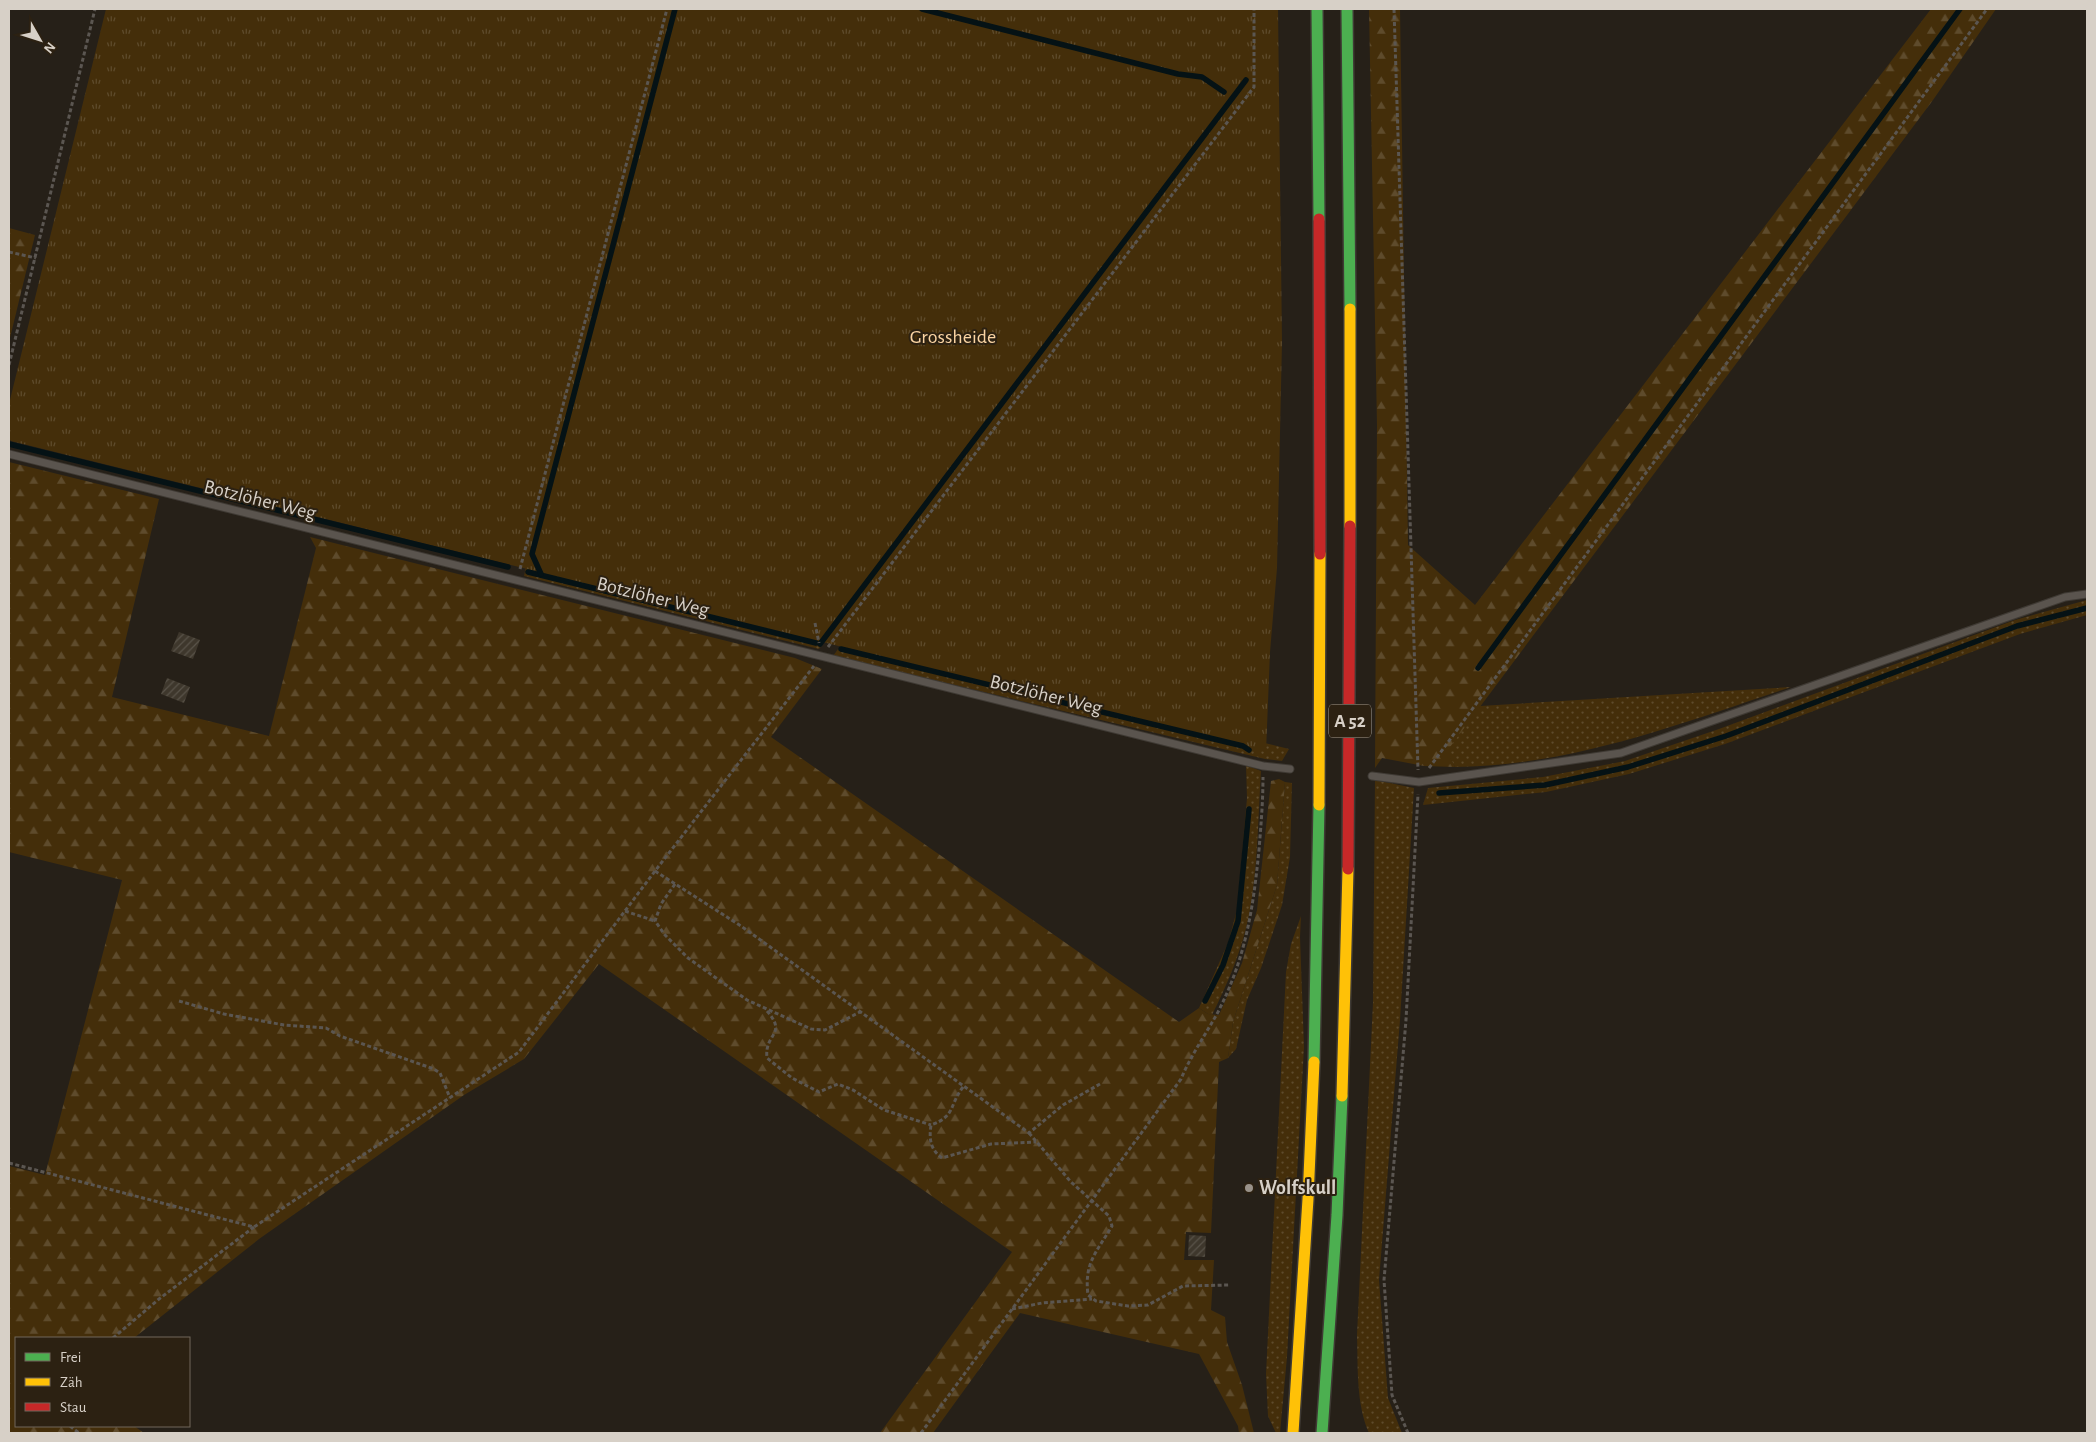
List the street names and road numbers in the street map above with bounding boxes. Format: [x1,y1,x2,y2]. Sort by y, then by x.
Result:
street label: Botzlöher Weg [202,476,318,524]
street label: Botzlöher Weg [595,573,711,621]
street label: Botzlöher Weg [988,671,1104,719]
road number: A 52 [1329,704,1371,738]

